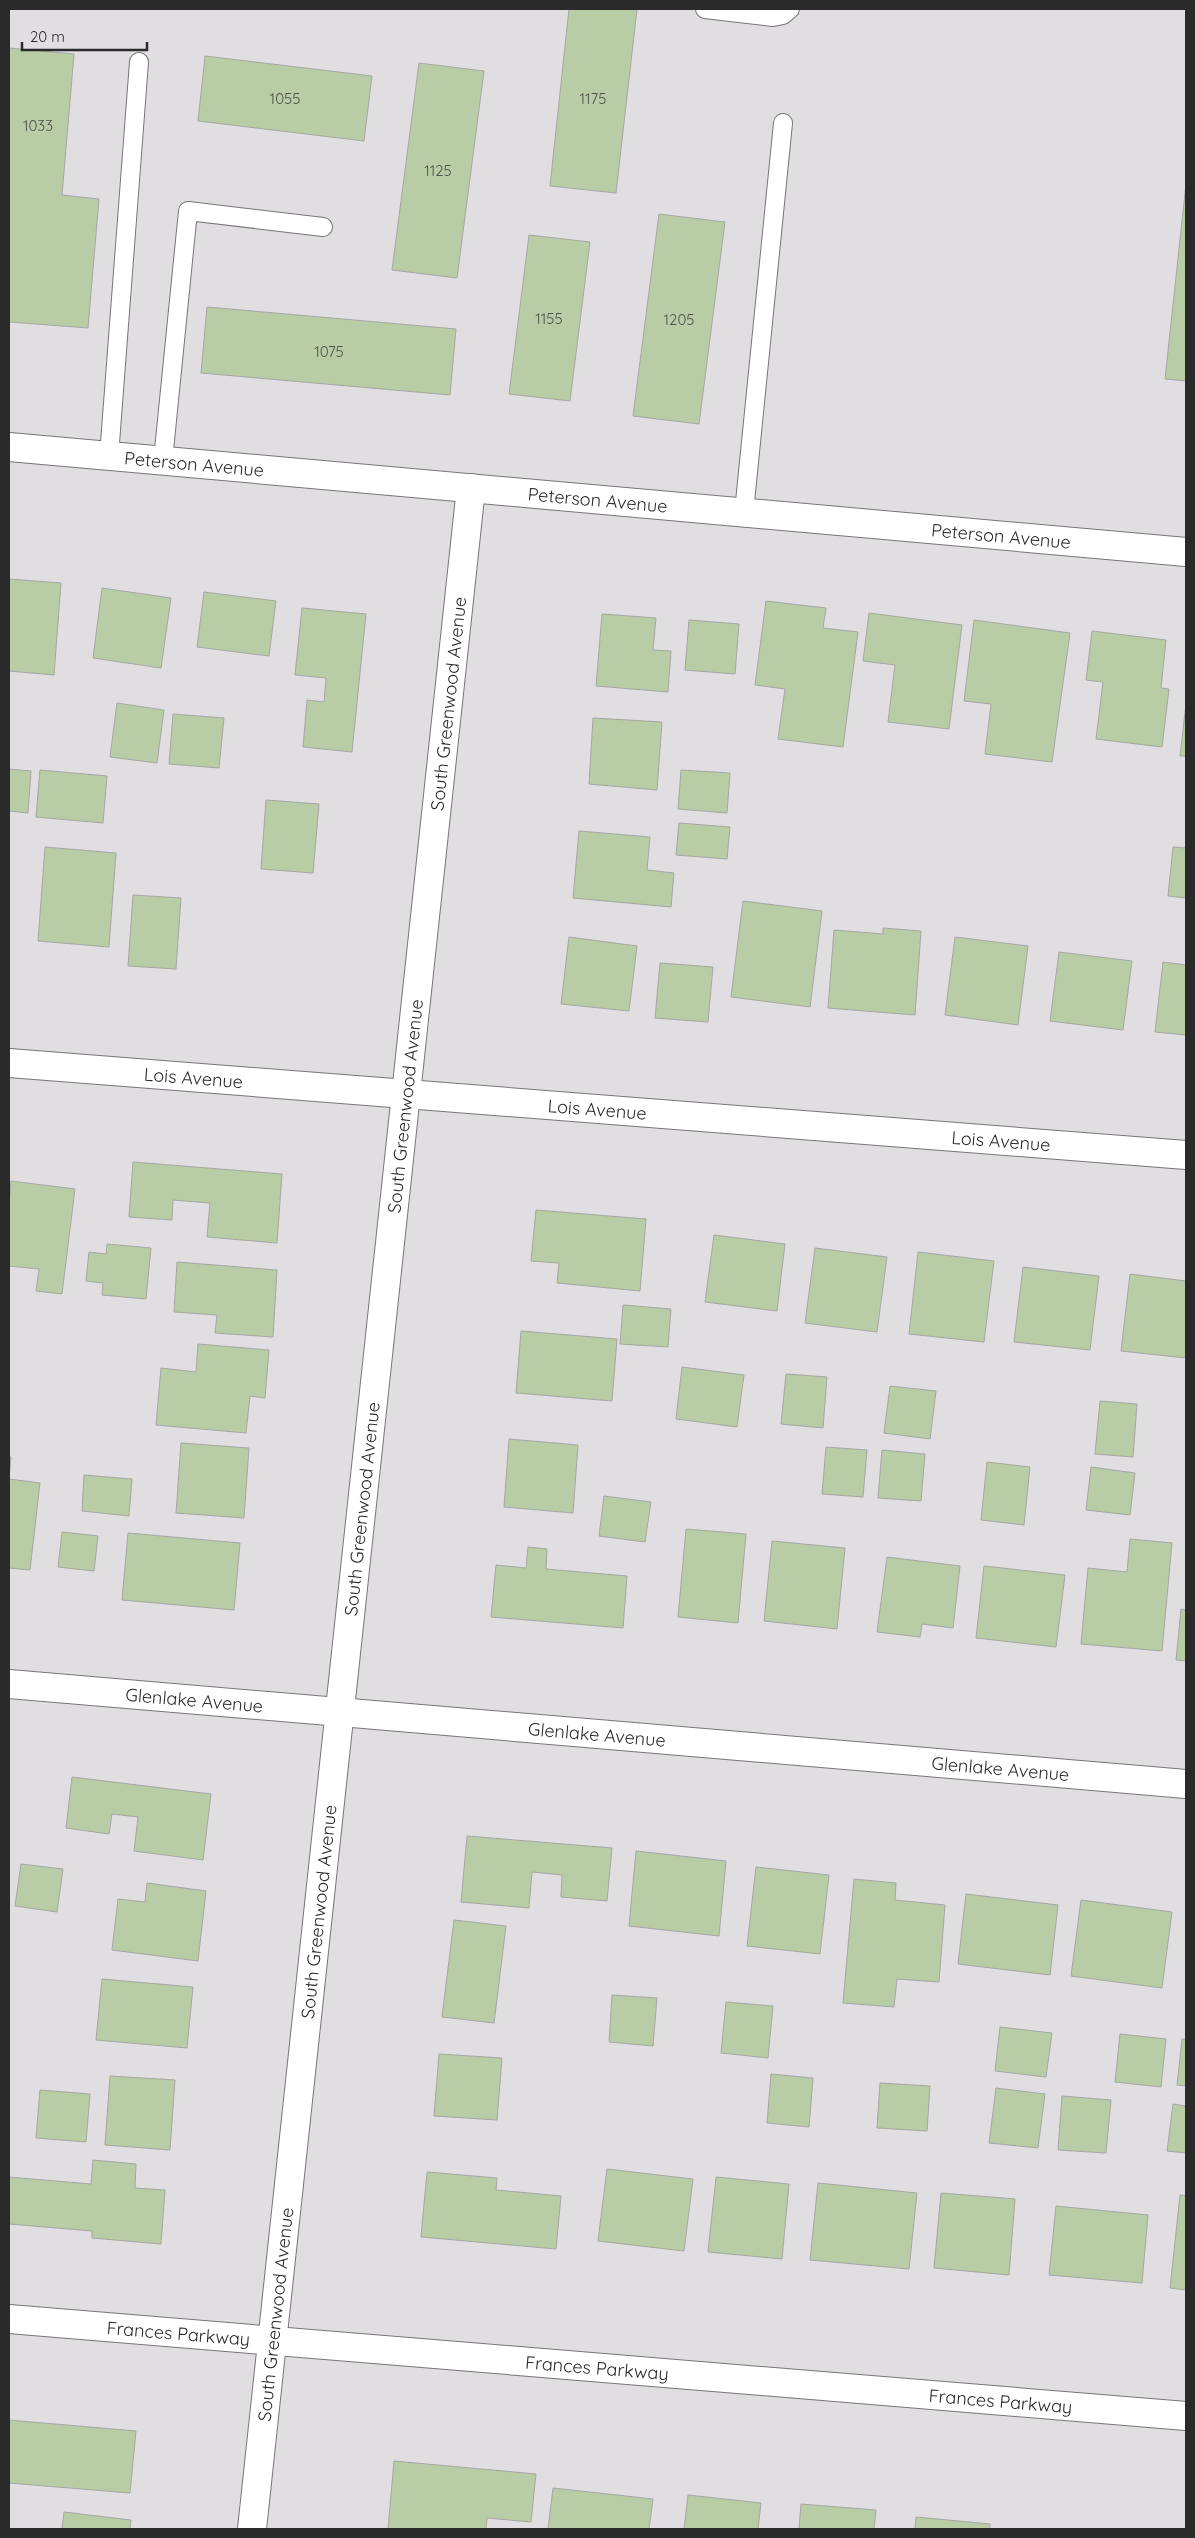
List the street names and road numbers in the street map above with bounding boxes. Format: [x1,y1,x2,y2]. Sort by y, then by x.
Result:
street label: Peterson Avenue [123,446,265,481]
street label: Peterson Avenue [527,482,668,517]
street label: Peterson Avenue [930,518,1072,553]
street label: South Greenwood Avenue [425,595,471,812]
street label: South Greenwood Avenue [382,998,428,1214]
street label: Lois Avenue [143,1062,244,1093]
street label: Lois Avenue [547,1094,648,1124]
street label: Lois Avenue [951,1125,1051,1156]
street label: South Greenwood Avenue [339,1401,384,1617]
street label: Glenlake Avenue [125,1682,264,1717]
street label: Glenlake Avenue [527,1717,667,1751]
street label: Glenlake Avenue [931,1751,1070,1786]
street label: South Greenwood Avenue [295,1803,341,2020]
street label: South Greenwood Avenue [252,2206,298,2422]
street label: Frances Parkway [106,2316,251,2350]
street label: Frances Parkway [524,2350,670,2385]
street label: Frances Parkway [928,2383,1073,2418]

